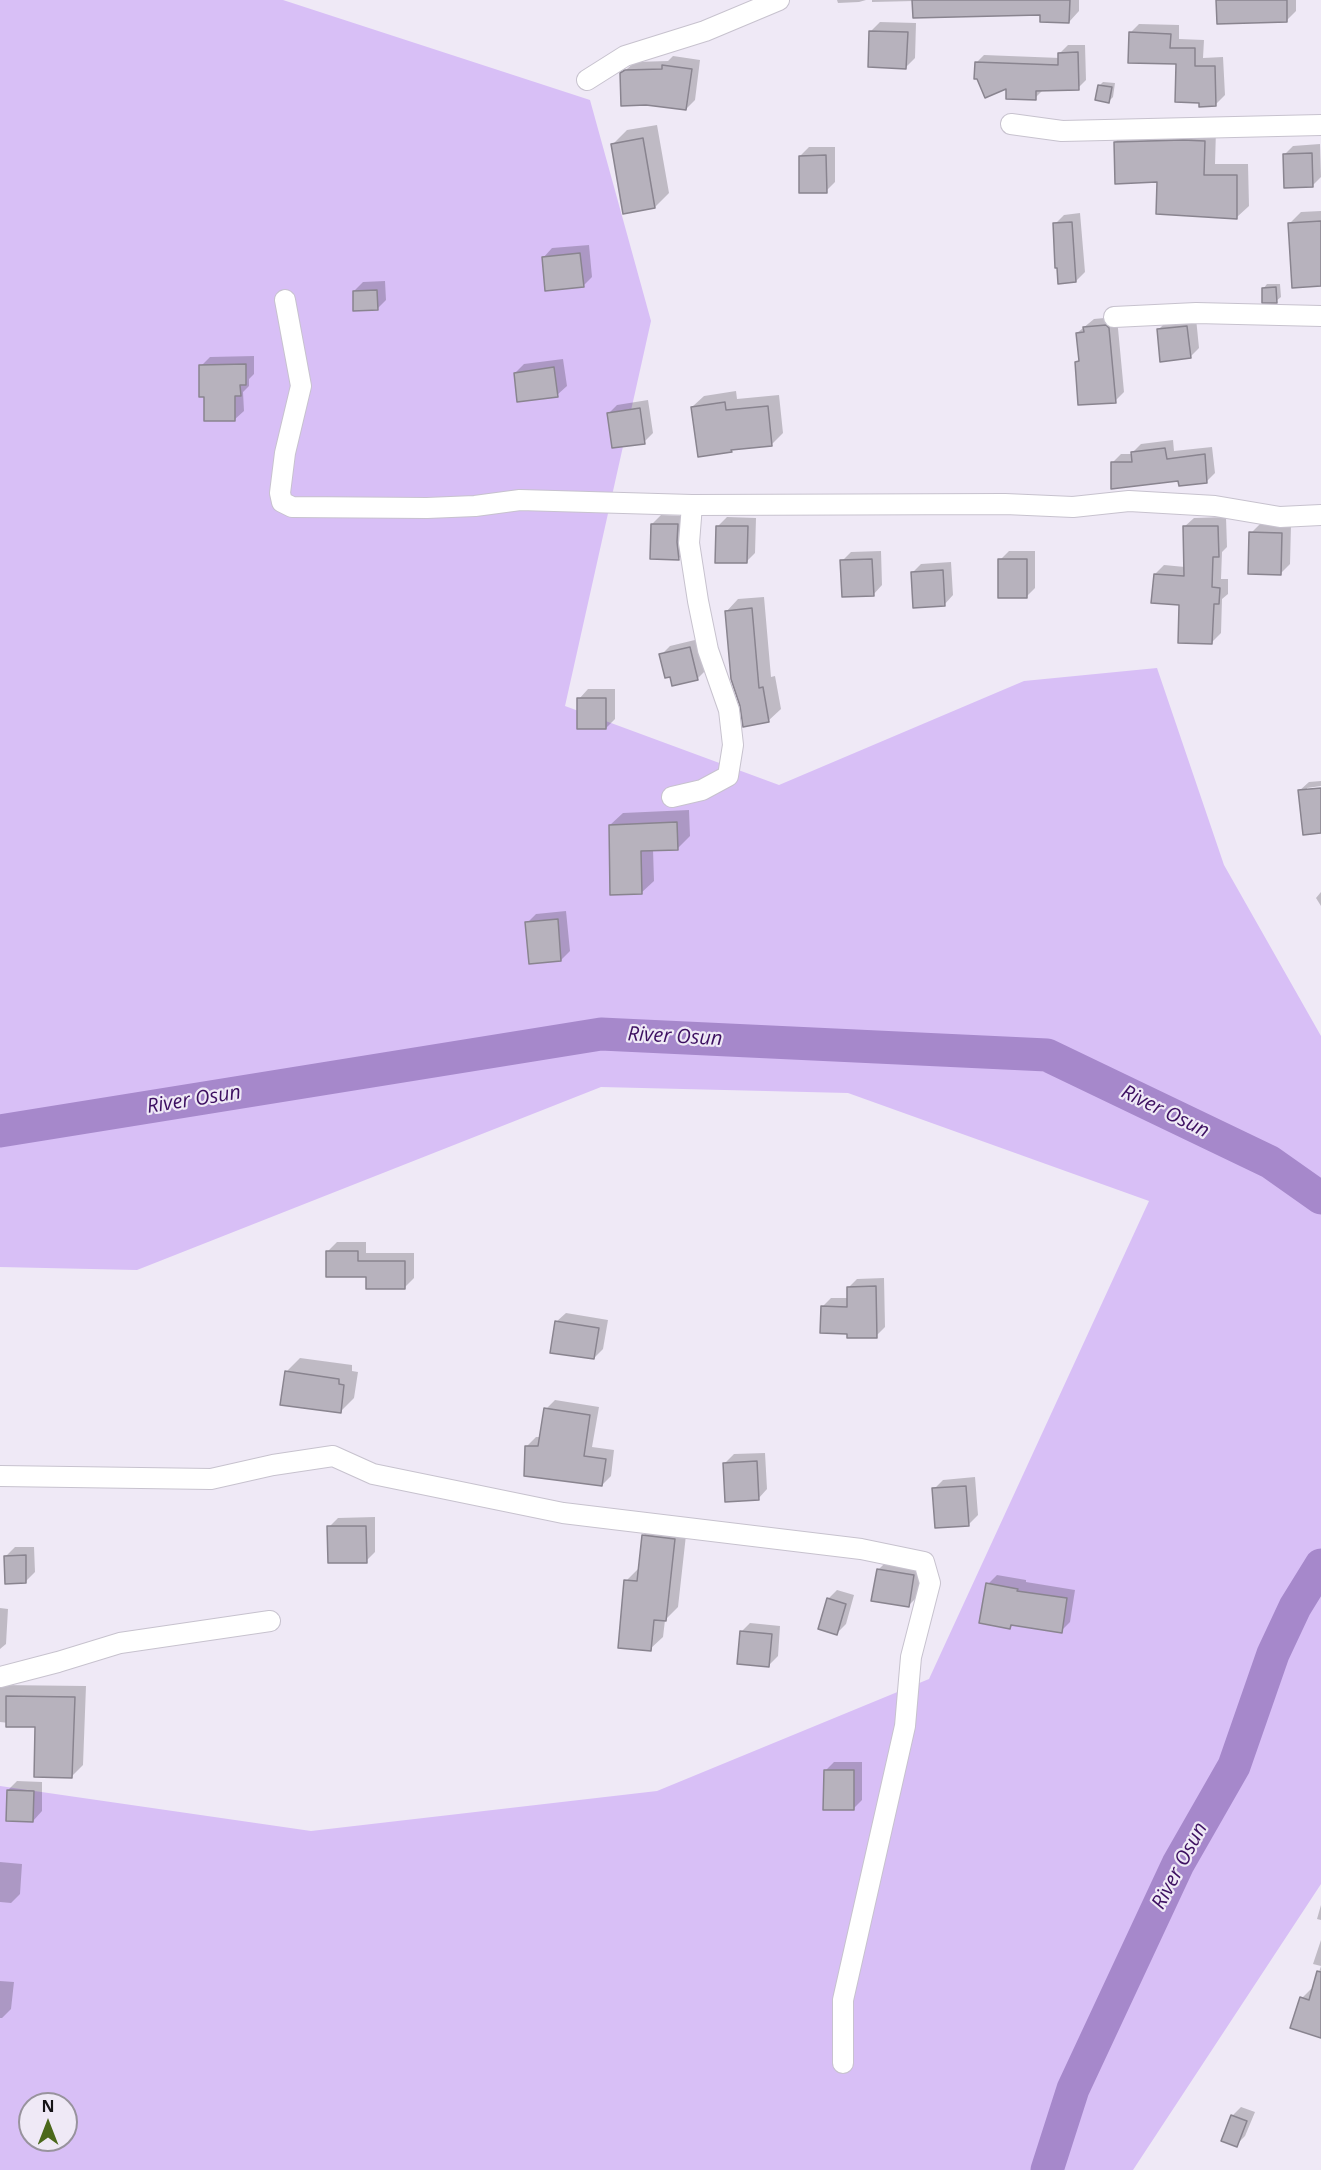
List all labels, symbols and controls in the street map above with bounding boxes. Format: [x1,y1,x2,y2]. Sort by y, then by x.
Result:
water label: River Osun [627,1023,723,1051]
water label: River Osun [1117,1080,1213,1144]
water label: River Osun [145,1081,243,1119]
water label: River Osun [1147,1818,1213,1914]
north arrow [18,2092,78,2152]
text: N [41,2095,55,2117]

